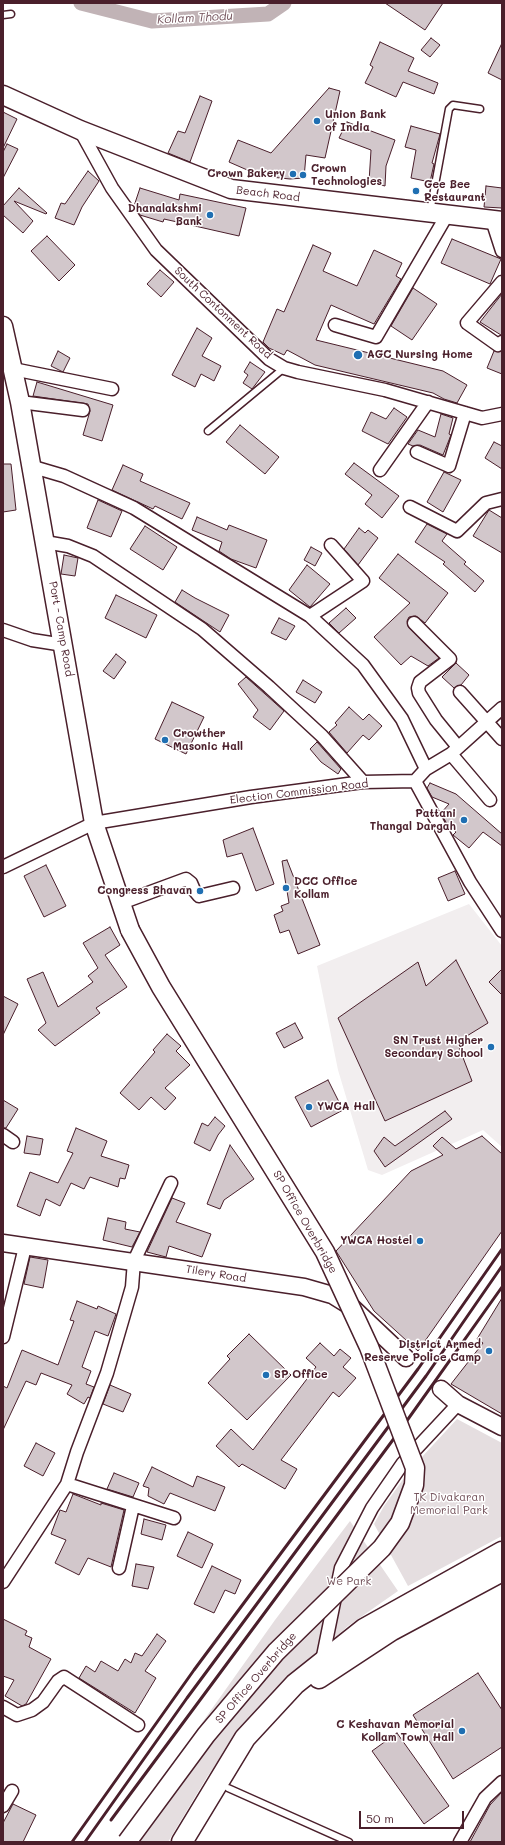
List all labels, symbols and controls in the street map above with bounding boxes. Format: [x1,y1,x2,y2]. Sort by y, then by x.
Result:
water label: Kollam Thodu [157,9,233,27]
place label: Union Bank of India [325,108,386,134]
marker: Union Bank of India [312,116,322,126]
place label: Crown Technologies [311,162,382,188]
place label: Crown Bakery [207,167,285,181]
marker: Crown Bakery [288,169,298,179]
marker: Crown Technologies [298,170,308,180]
place label: Gee Bee Restaurant [424,178,485,204]
street label: Beach Road [235,184,301,204]
marker: Gee Bee Restaurant [411,186,421,196]
place label: Dhanalakshmi Bank [128,202,202,228]
marker: Dhanalakshmi Bank [205,210,215,220]
street label: South Contonment Road [171,264,275,362]
place label: AGC Nursing Home [367,348,473,362]
marker: AGC Nursing Home [352,349,364,361]
street label: Port - Camp Road [46,580,76,678]
place label: Crowther Masonic Hall [173,727,243,753]
marker: Crowther Masonic Hall [160,735,170,745]
street label: Election Commission Road [229,777,369,807]
place label: Pattani Thangal Dargah [370,807,456,833]
marker: Pattani Thangal Dargah [459,815,469,825]
place label: DCC Office Kollam [294,875,357,901]
marker: DCC Office Kollam [281,883,291,893]
place label: Congress Bhavan [97,884,192,898]
marker: Congress Bhavan [195,886,205,896]
place label: SN Trust Higher Secondary School [384,1034,483,1060]
marker: SN Trust Higher Secondary School [486,1042,496,1052]
place label: YWCA Hall [317,1100,375,1114]
marker: YWCA Hall [304,1102,314,1112]
street label: SP Office Overbridge [270,1168,340,1276]
place label: YWCA Hostel [340,1234,412,1248]
marker: YWCA Hostel [415,1236,425,1246]
street label: Tilery Road [185,1263,247,1285]
place label: District Armed Reserve Police Camp [364,1338,481,1364]
marker: District Armed Reserve Police Camp [484,1346,494,1356]
place label: SP Office [274,1368,328,1382]
marker: SP Office [261,1370,271,1380]
park label: TK Divakaran Memorial Park [410,1491,488,1517]
park label: We Park [327,1575,371,1589]
street label: SP Office Overbridge [213,1630,299,1726]
place label: C Keshavan Memorial Kollam Town Hall [336,1718,454,1744]
marker: C Keshavan Memorial Kollam Town Hall [457,1726,467,1736]
scale bar [361,1803,466,1829]
text: 50 m [366,1810,394,1826]

